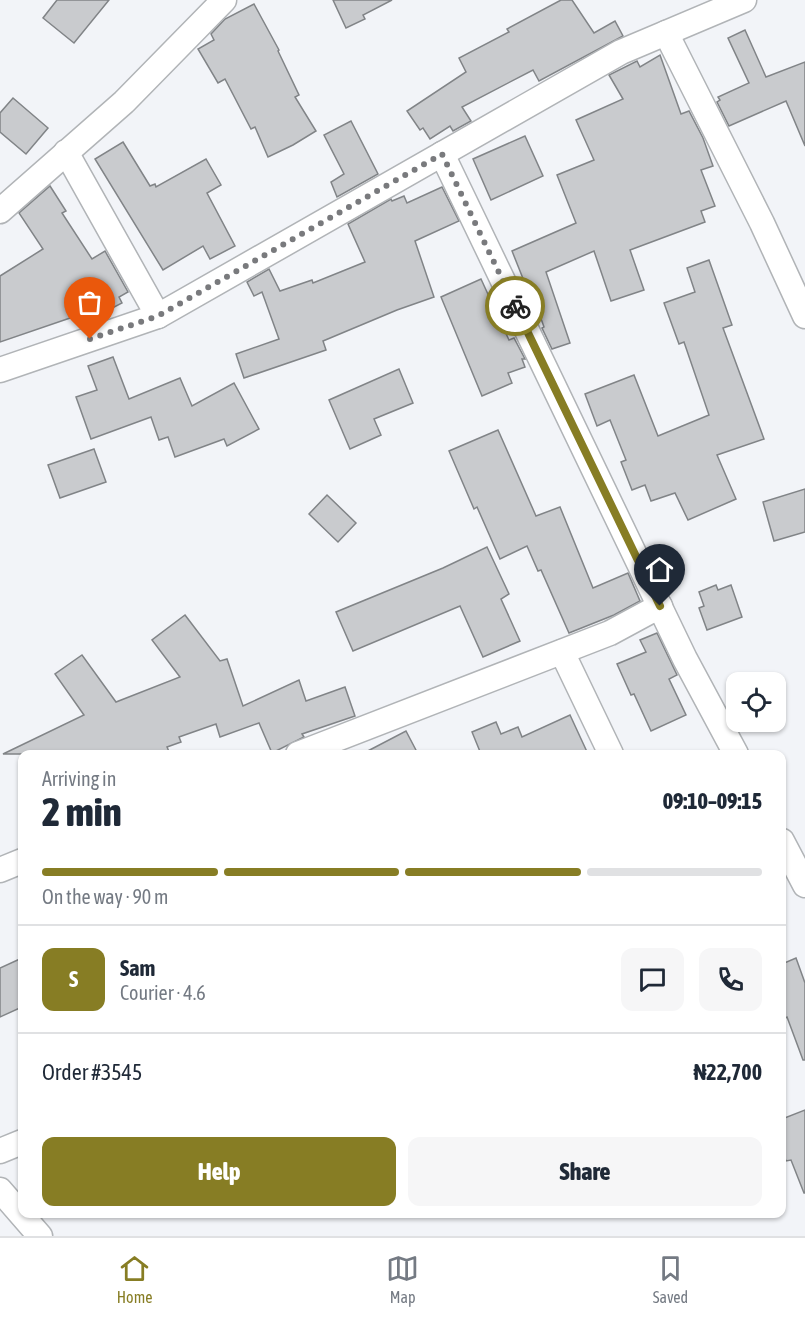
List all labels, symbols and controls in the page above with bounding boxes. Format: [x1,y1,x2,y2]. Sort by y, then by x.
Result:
courier [485,276,545,336]
pin [64,277,115,339]
icon: bag [73,286,106,319]
icon: bike [499,290,532,323]
pin [634,544,685,606]
icon: home [643,553,676,586]
map controls [726,672,786,732]
button: locate [726,672,786,732]
text: Arriving in [42,767,116,790]
text: 09:10–09:15 [663,788,762,814]
text: 2 min [42,790,122,834]
text: On the way · 90 m [42,885,168,908]
button: chat [621,948,684,1011]
button: phone [699,948,762,1011]
text: Sam [120,955,155,981]
text: S [69,966,78,992]
text: Courier · 4.6 [120,981,206,1004]
text: Order #3545 [42,1059,142,1085]
text: ₦22,700 [693,1059,762,1085]
button: Help [42,1137,396,1206]
button: Share [408,1137,762,1206]
tab: Home [117,1252,152,1306]
tab: Map [386,1252,419,1306]
tab: Saved [653,1252,688,1306]

